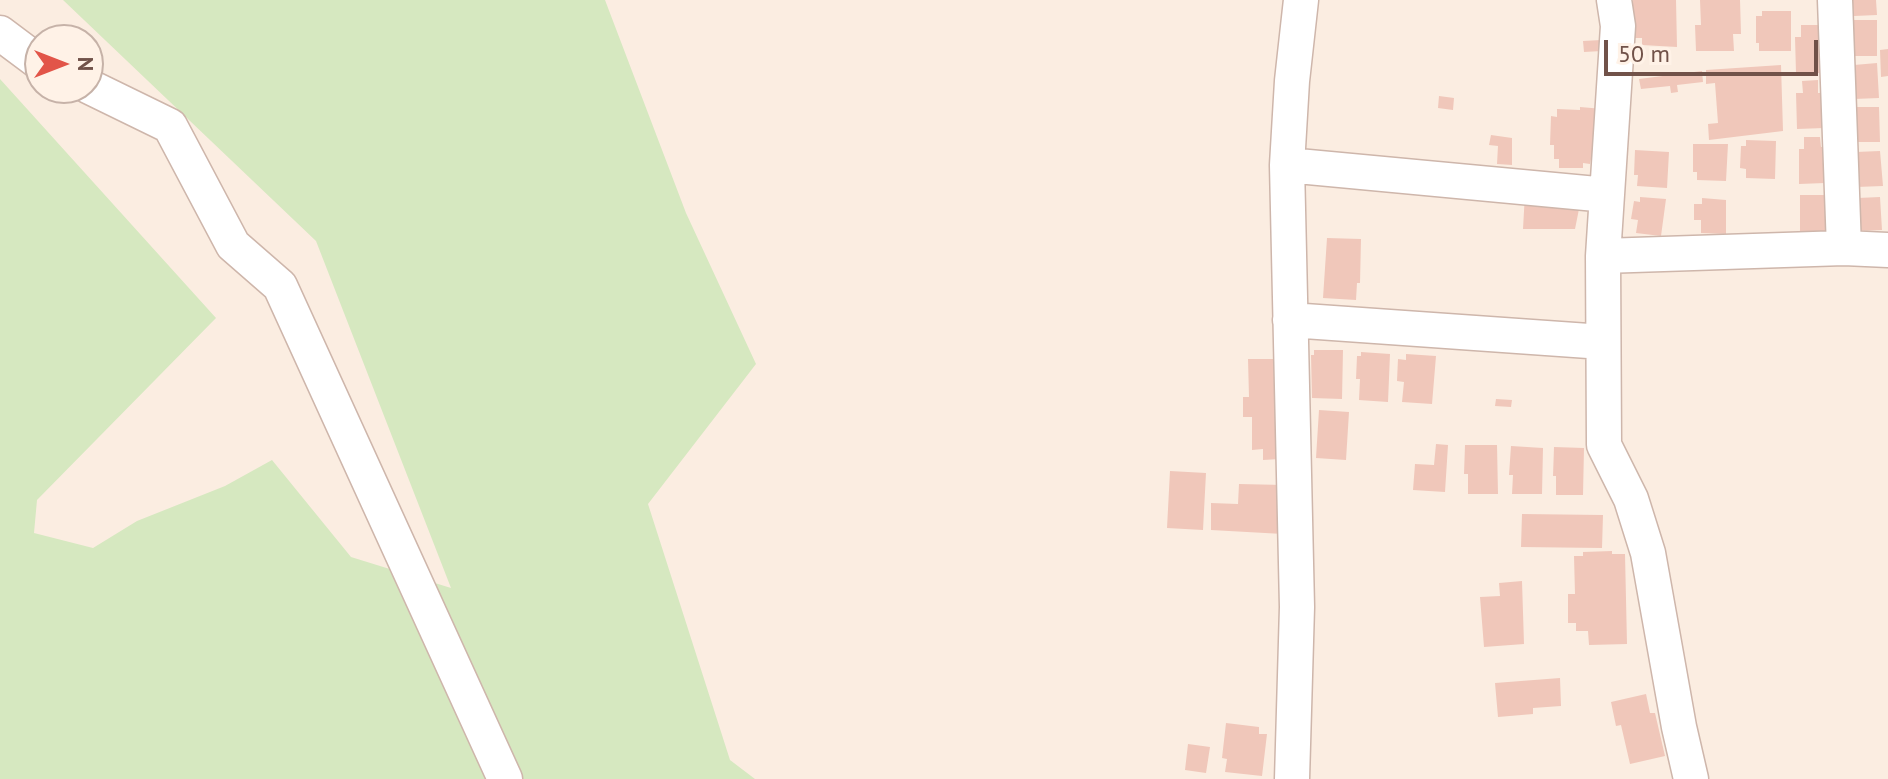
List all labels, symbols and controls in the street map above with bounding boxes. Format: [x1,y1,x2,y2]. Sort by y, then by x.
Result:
north arrow [24,24,104,104]
scale bar [1608,24,1822,74]
text: 50 m [1618,38,1670,69]
text: N [72,57,100,71]

